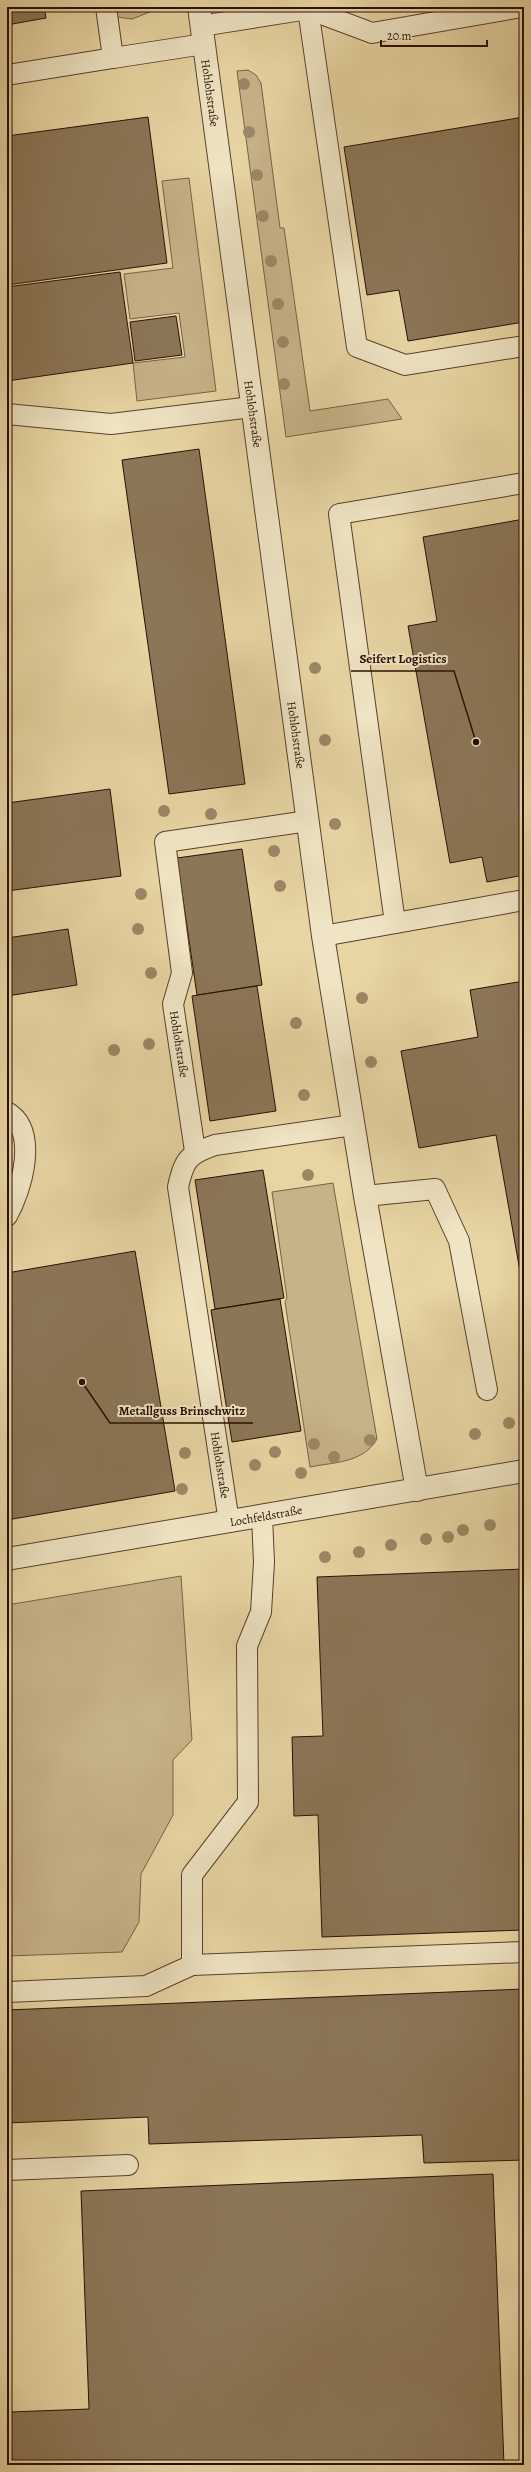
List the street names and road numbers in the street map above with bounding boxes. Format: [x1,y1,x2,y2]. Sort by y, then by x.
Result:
street label: Hohlohstraße [197,58,223,128]
street label: Hohlohstraße [240,379,266,449]
street label: Hohlohstraße [283,700,309,770]
street label: Hohlohstraße [166,1009,192,1079]
street label: Hohlohstraße [207,1430,233,1500]
street label: Lochfeldstraße [228,1502,304,1530]

